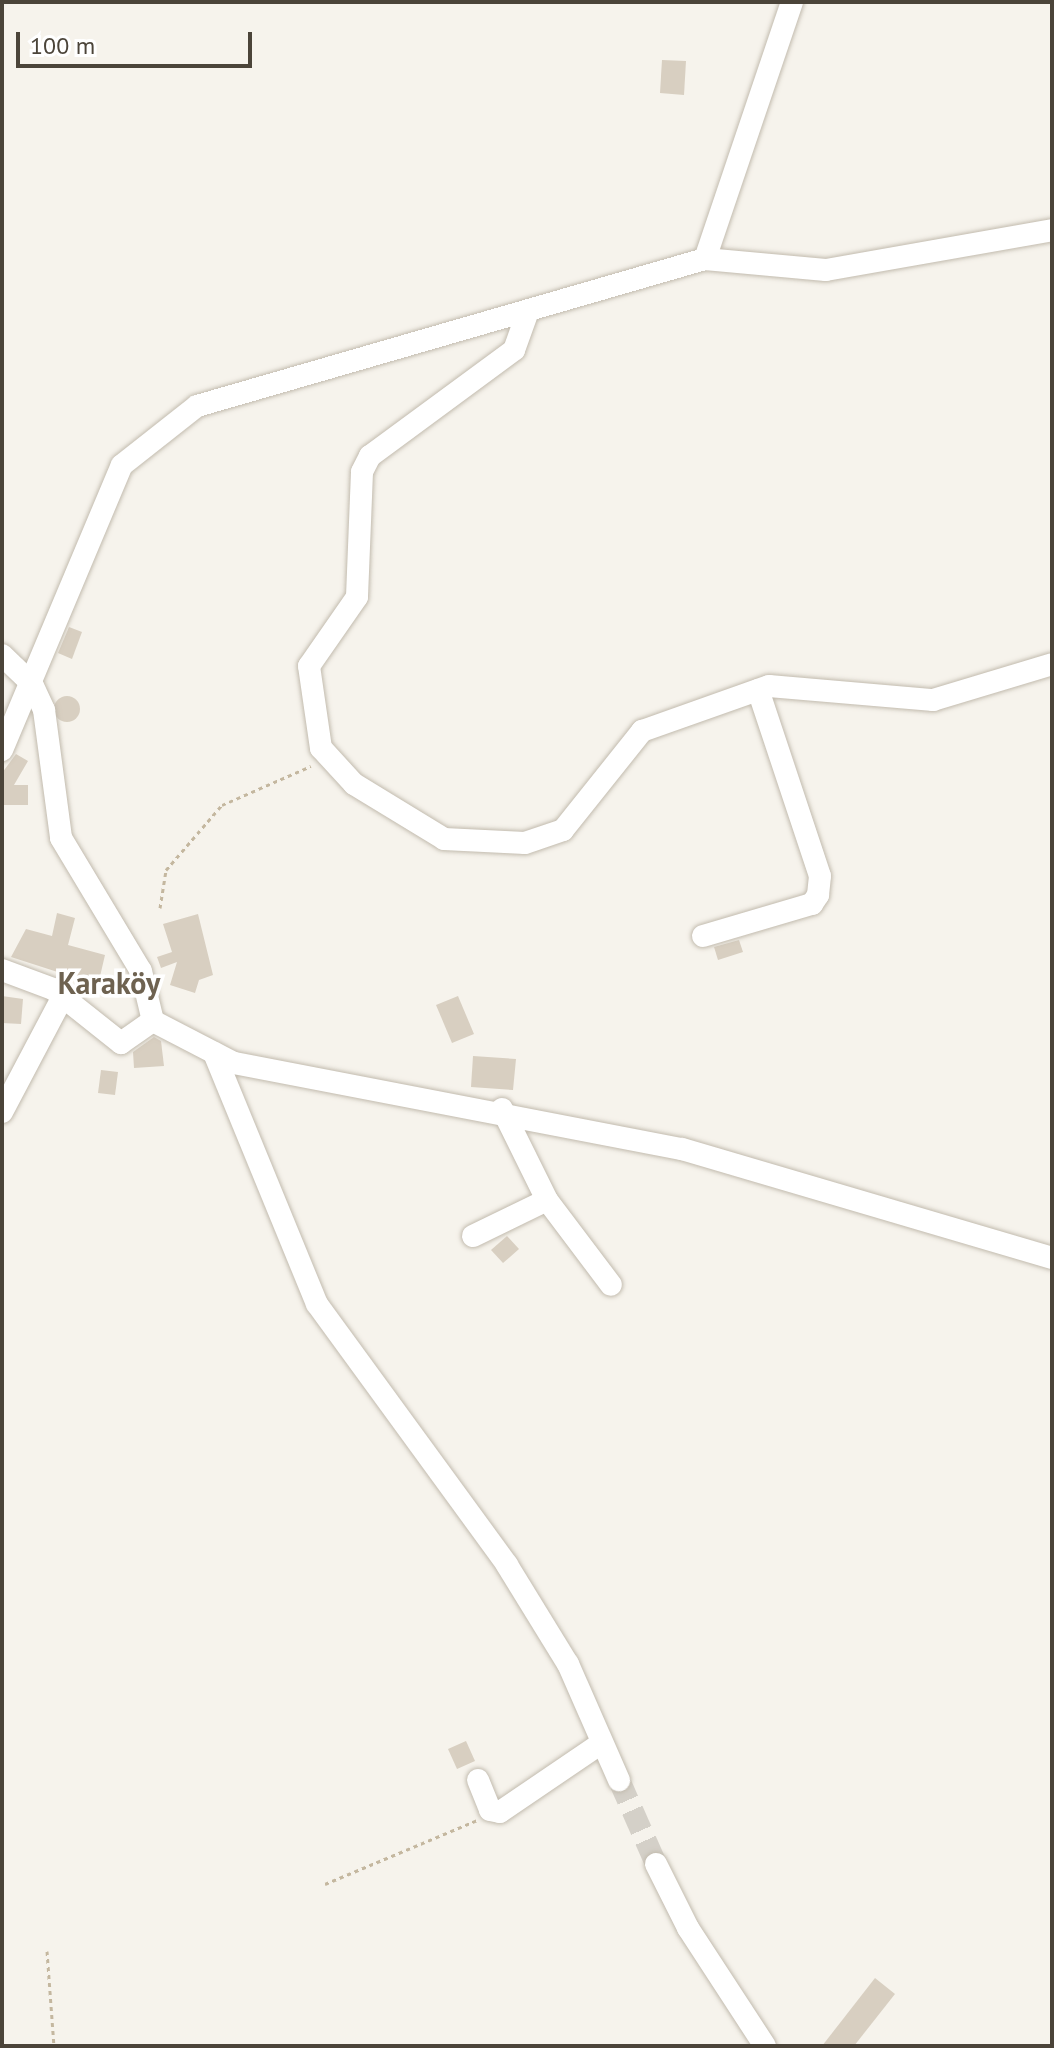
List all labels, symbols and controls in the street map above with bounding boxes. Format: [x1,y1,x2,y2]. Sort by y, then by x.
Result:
scale bar [20,16,256,66]
text: 100 m [30,30,95,61]
district label: Karaköy [58,965,160,1001]

